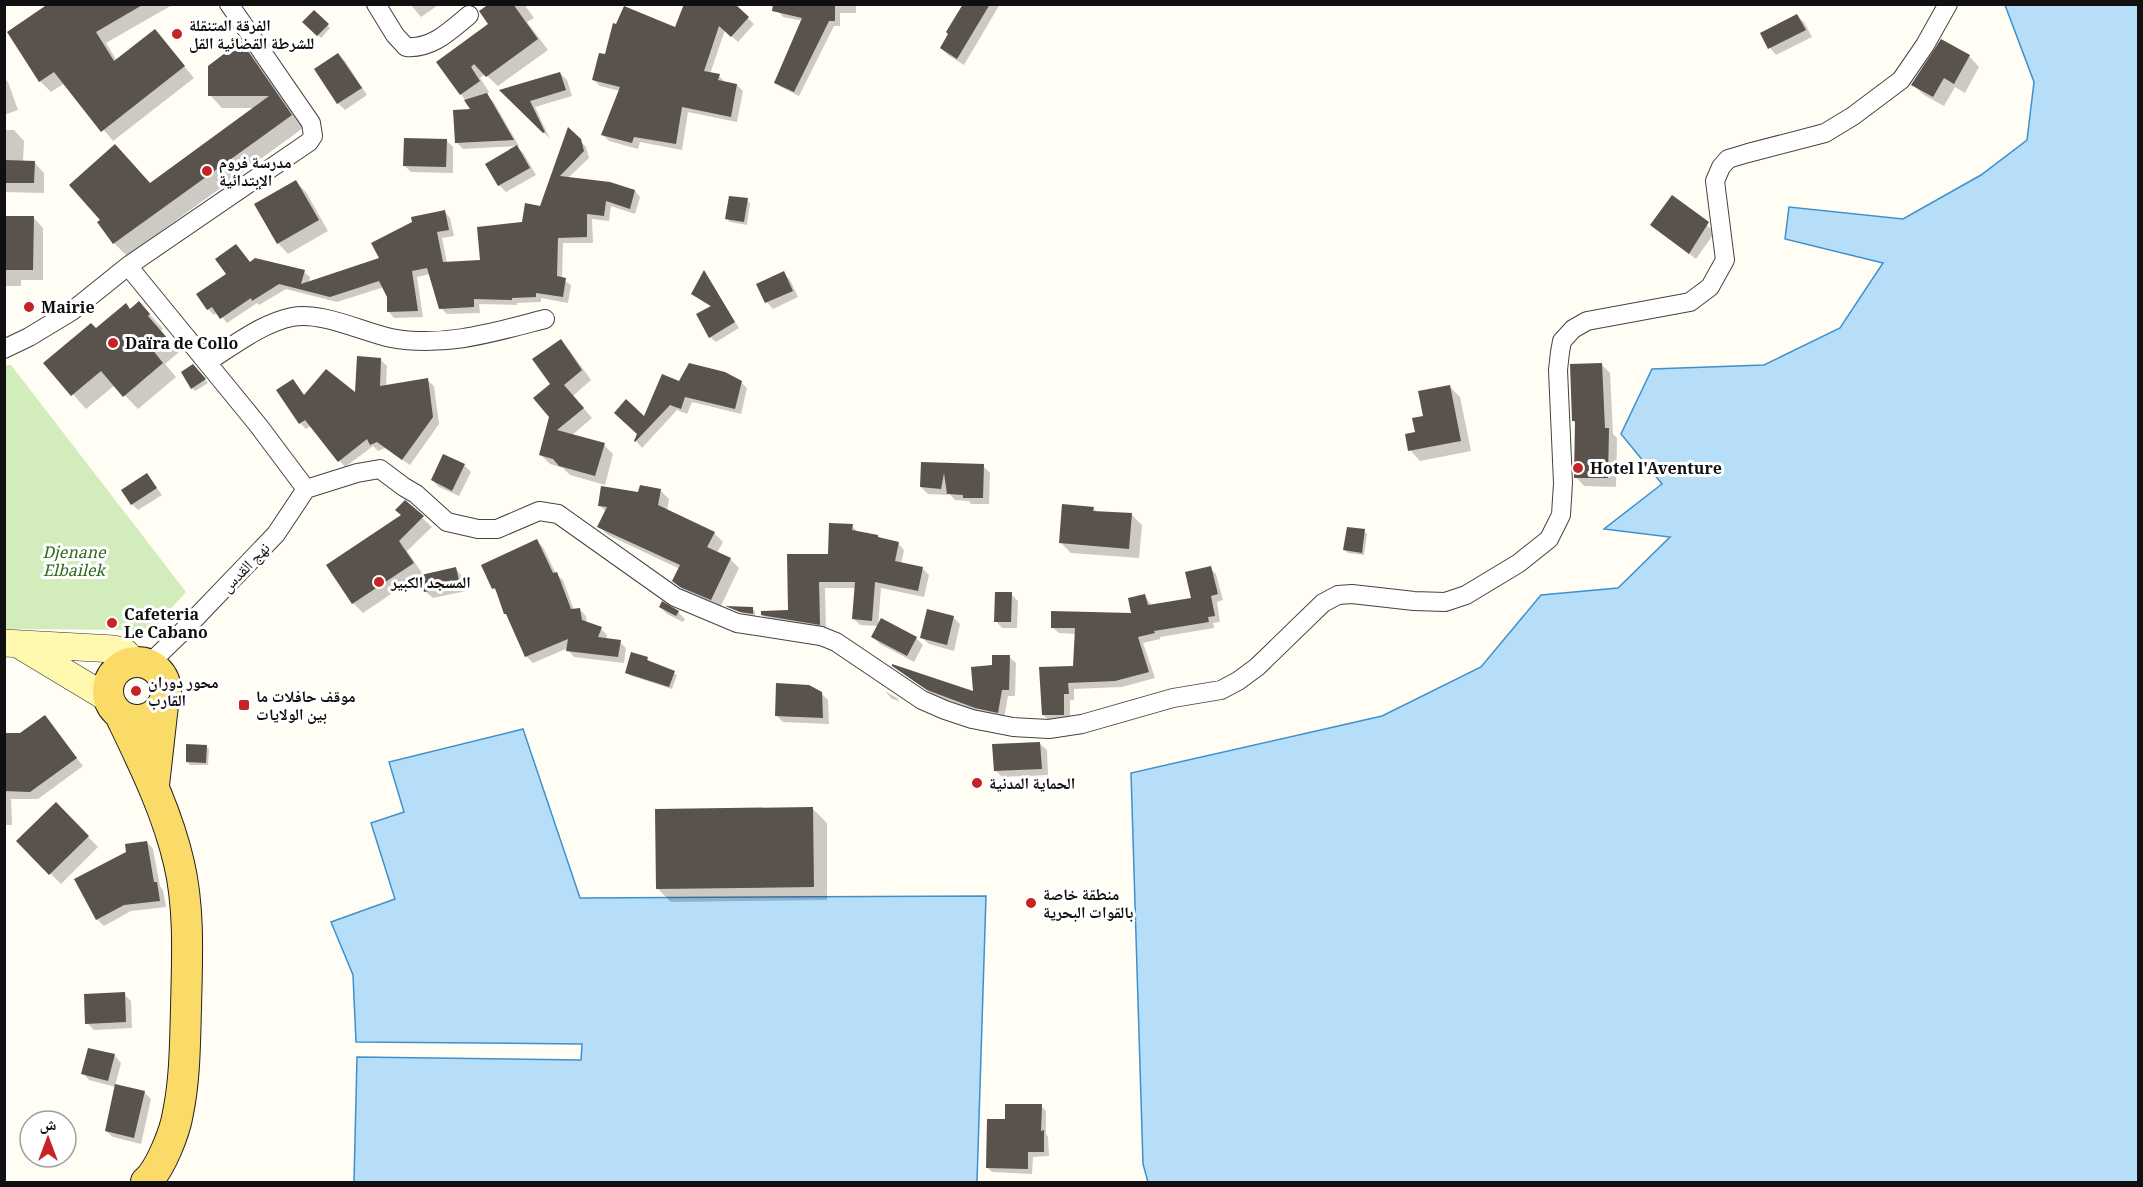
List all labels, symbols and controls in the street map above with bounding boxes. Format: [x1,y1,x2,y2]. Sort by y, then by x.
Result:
place label: الفرقة المتنقلة للشرطة القضائية القل [189,14,314,59]
marker: الفرقة المتنقلة للشرطة القضائية القل [170,27,184,41]
place label: مدرسة فروم الإبتدائية [219,151,292,196]
marker: مدرسة فروم الإبتدائية [200,164,214,178]
place label: Mairie [41,296,95,323]
marker: Mairie [22,300,36,314]
place label: Daïra de Collo [125,332,239,359]
marker: Daïra de Collo [106,336,120,350]
place label: Hotel l'Aventure [1590,457,1722,484]
marker: Hotel l'Aventure [1571,461,1585,475]
street label: نهج القدس [216,537,278,600]
park label: Djenane Elbailek [42,541,107,586]
place label: المسجد الكبير [390,571,471,598]
marker: المسجد الكبير [372,575,386,589]
place label: Cafeteria Le Cabano [124,603,208,648]
marker: Cafeteria Le Cabano [105,616,119,630]
place label: محور دوران القارب [148,671,219,716]
marker: محور دوران القارب [129,684,143,698]
place label: موقف حافلات ما بين الولايات [256,685,356,730]
marker: موقف حافلات ما بين الولايات [237,698,251,712]
place label: الحماية المدنية [989,772,1075,799]
marker: الحماية المدنية [970,776,984,790]
place label: منطقة خاصة بالقوات البحرية [1043,883,1133,928]
marker: منطقة خاصة بالقوات البحرية [1024,896,1038,910]
north arrow [18,1109,78,1169]
text: ش [40,1113,57,1140]

